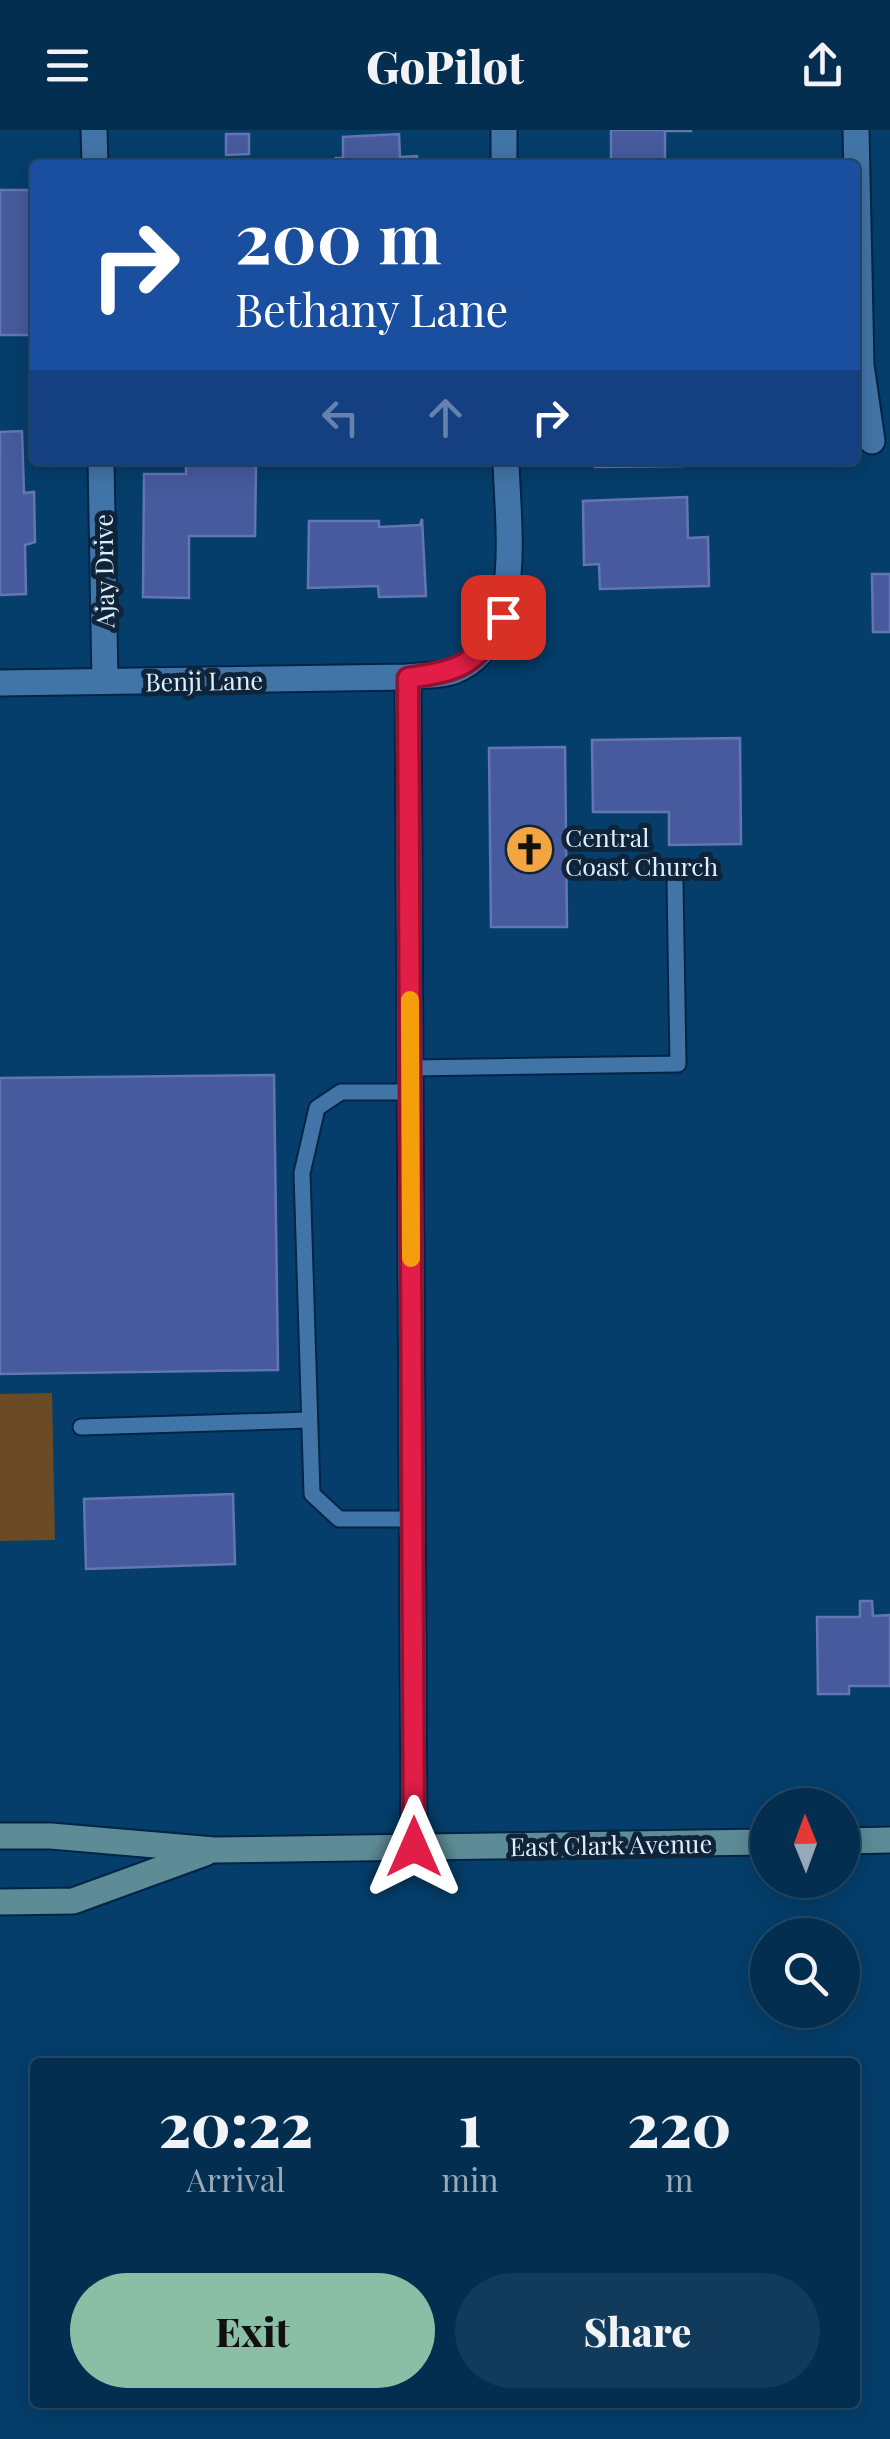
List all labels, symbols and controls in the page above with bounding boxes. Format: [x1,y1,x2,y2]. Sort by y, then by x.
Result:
text: GoPilot [366,35,524,95]
icon: menu [40,38,95,93]
icon: share [795,38,850,93]
text: 200 m [235,188,442,282]
icon: right [70,200,200,330]
text: Bethany Lane [235,278,508,338]
icon: left [313,390,368,445]
icon: ahead [418,390,473,445]
icon: right [523,390,578,445]
street label: Ajay Drive [86,514,121,629]
pin [461,575,546,660]
icon: arrive [476,590,531,645]
street label: Benji Lane [145,662,263,698]
place label: Central Coast Church [565,820,718,882]
church icon: Central Coast Church [504,824,556,876]
north arrow [750,1788,860,1898]
map controls [750,1788,860,2028]
position arrow [362,1795,466,1899]
street label: East Clark Avenue [510,1826,712,1862]
button: search [750,1918,860,2028]
text: 20:22 [159,2082,313,2162]
text: 1 [458,2082,482,2162]
text: 220 [627,2082,731,2162]
text: Arrival [187,2157,285,2200]
text: min [442,2157,499,2200]
text: m [665,2157,693,2200]
button: Exit [70,2273,435,2388]
button: Share [455,2273,820,2388]

